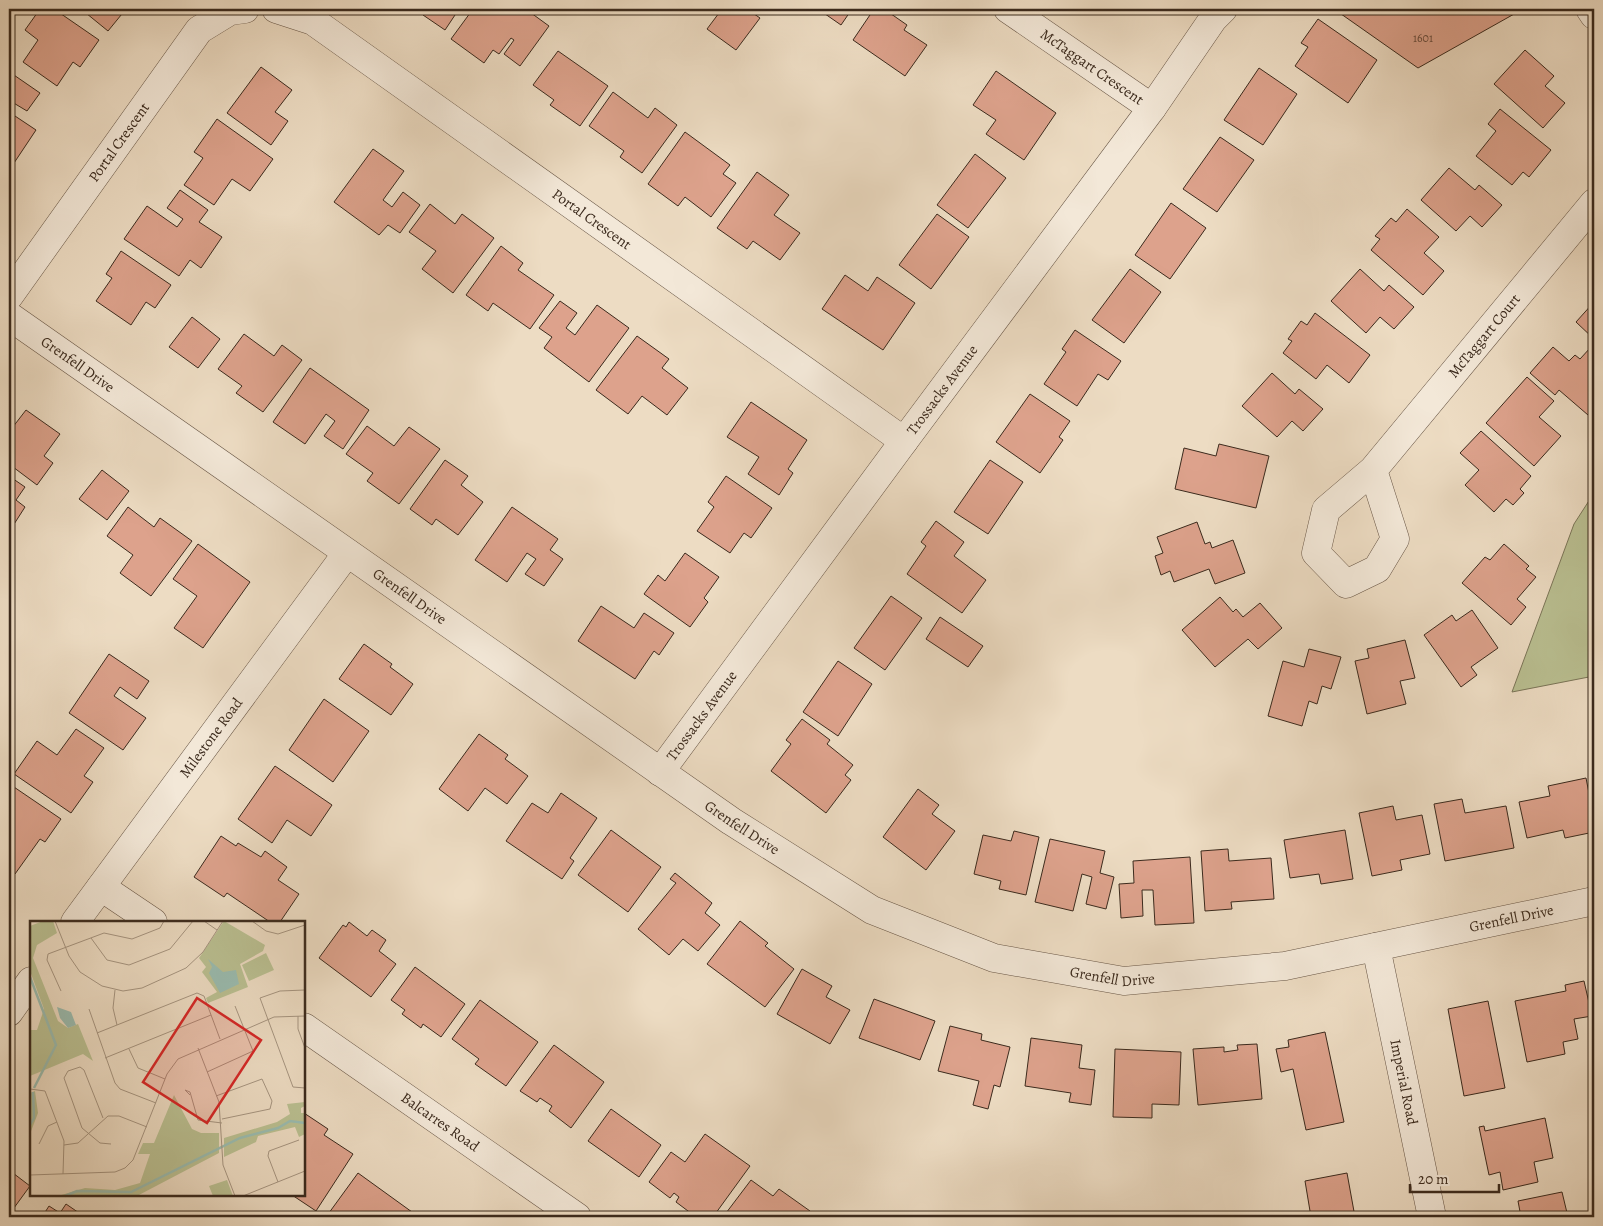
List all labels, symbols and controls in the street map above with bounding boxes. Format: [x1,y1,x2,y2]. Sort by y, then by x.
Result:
street label: McTaggart Crescent [1036,24,1148,109]
house number: 1601 [1413,30,1433,46]
street label: Portal Crescent [84,99,154,186]
street label: Portal Crescent [548,184,636,254]
street label: McTaggart Court [1443,290,1525,382]
street label: Grenfell Drive [37,331,119,397]
street label: Trossacks Avenue [902,341,982,439]
street label: Grenfell Drive [369,564,451,629]
street label: Trossacks Avenue [662,666,742,765]
street label: Milestone Road [175,693,248,782]
street label: Grenfell Drive [701,796,784,859]
street label: Grenfell Drive [1467,900,1556,937]
inset map [30,921,305,1196]
street label: Grenfell Drive [1068,962,1156,991]
street label: Imperial Road [1385,1037,1423,1128]
street label: Balcarres Road [397,1088,484,1157]
scale bar [1410,1161,1499,1193]
text: 20 m [1418,1169,1449,1189]

